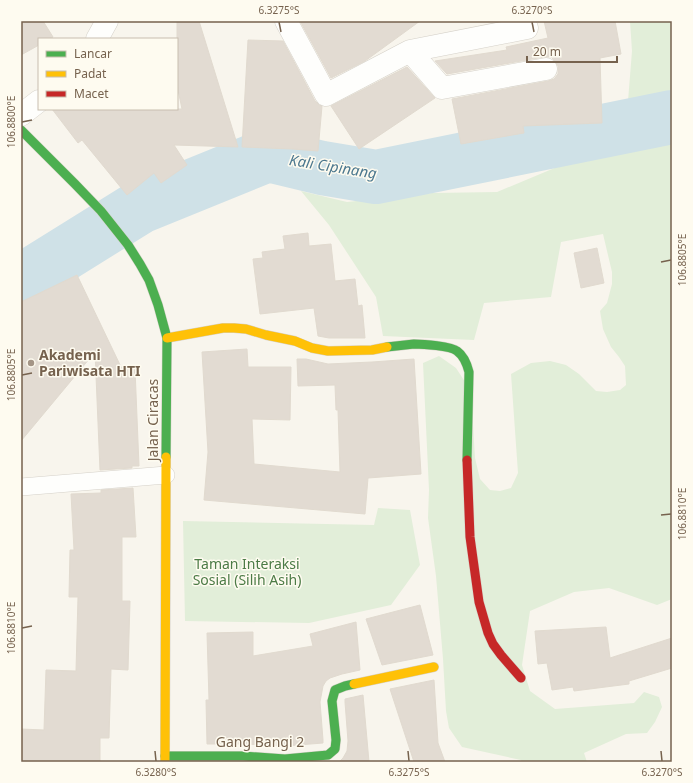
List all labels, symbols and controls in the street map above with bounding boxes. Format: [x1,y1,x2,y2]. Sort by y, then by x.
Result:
text: 6.3275°S [258,3,300,17]
text: 6.3270°S [511,3,553,17]
legend [38,38,178,110]
scale bar [527,38,617,64]
text: 20 m [533,43,561,60]
text: Lancar [74,45,112,62]
text: Padat [74,65,107,82]
text: Macet [74,85,109,102]
text: 106.8800°E [4,96,18,148]
water label: Kali Cipinang [288,149,379,183]
text: 106.8805°E [675,234,689,286]
place label: Akademi Pariwisata HTI [39,345,140,380]
text: 106.8805°E [4,349,18,401]
marker: Akademi Pariwisata HTI [26,358,36,368]
street label: Jalan Ciracas [143,378,162,463]
text: 106.8810°E [675,488,689,540]
park label: Taman Interaksi Sosial (Silih Asih) [193,554,301,589]
text: 106.8810°E [4,602,18,654]
street label: Gang Bangi 2 [216,732,304,751]
text: 6.3280°S [135,765,177,779]
text: 6.3275°S [388,765,430,779]
text: 6.3270°S [641,765,683,779]

